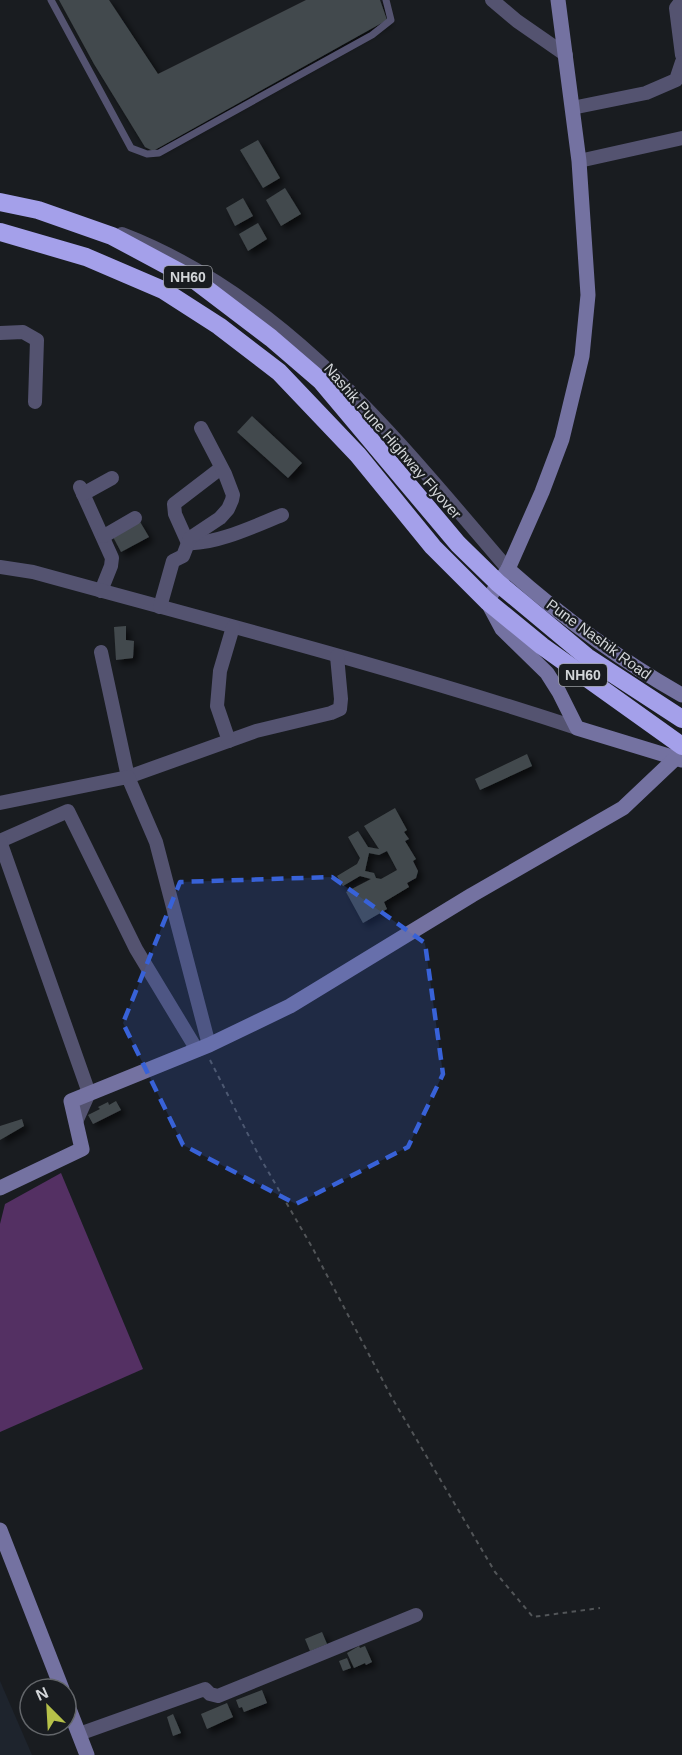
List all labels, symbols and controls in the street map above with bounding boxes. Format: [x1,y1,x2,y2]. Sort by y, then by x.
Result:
road number: NH60 [164,266,212,288]
street label: Nashik Pune Highway Flyover [321,360,465,522]
street label: Pune Nashik Road [543,595,655,683]
road number: NH60 [559,664,607,686]
north arrow [18,1677,78,1737]
text: N [33,1684,51,1704]

